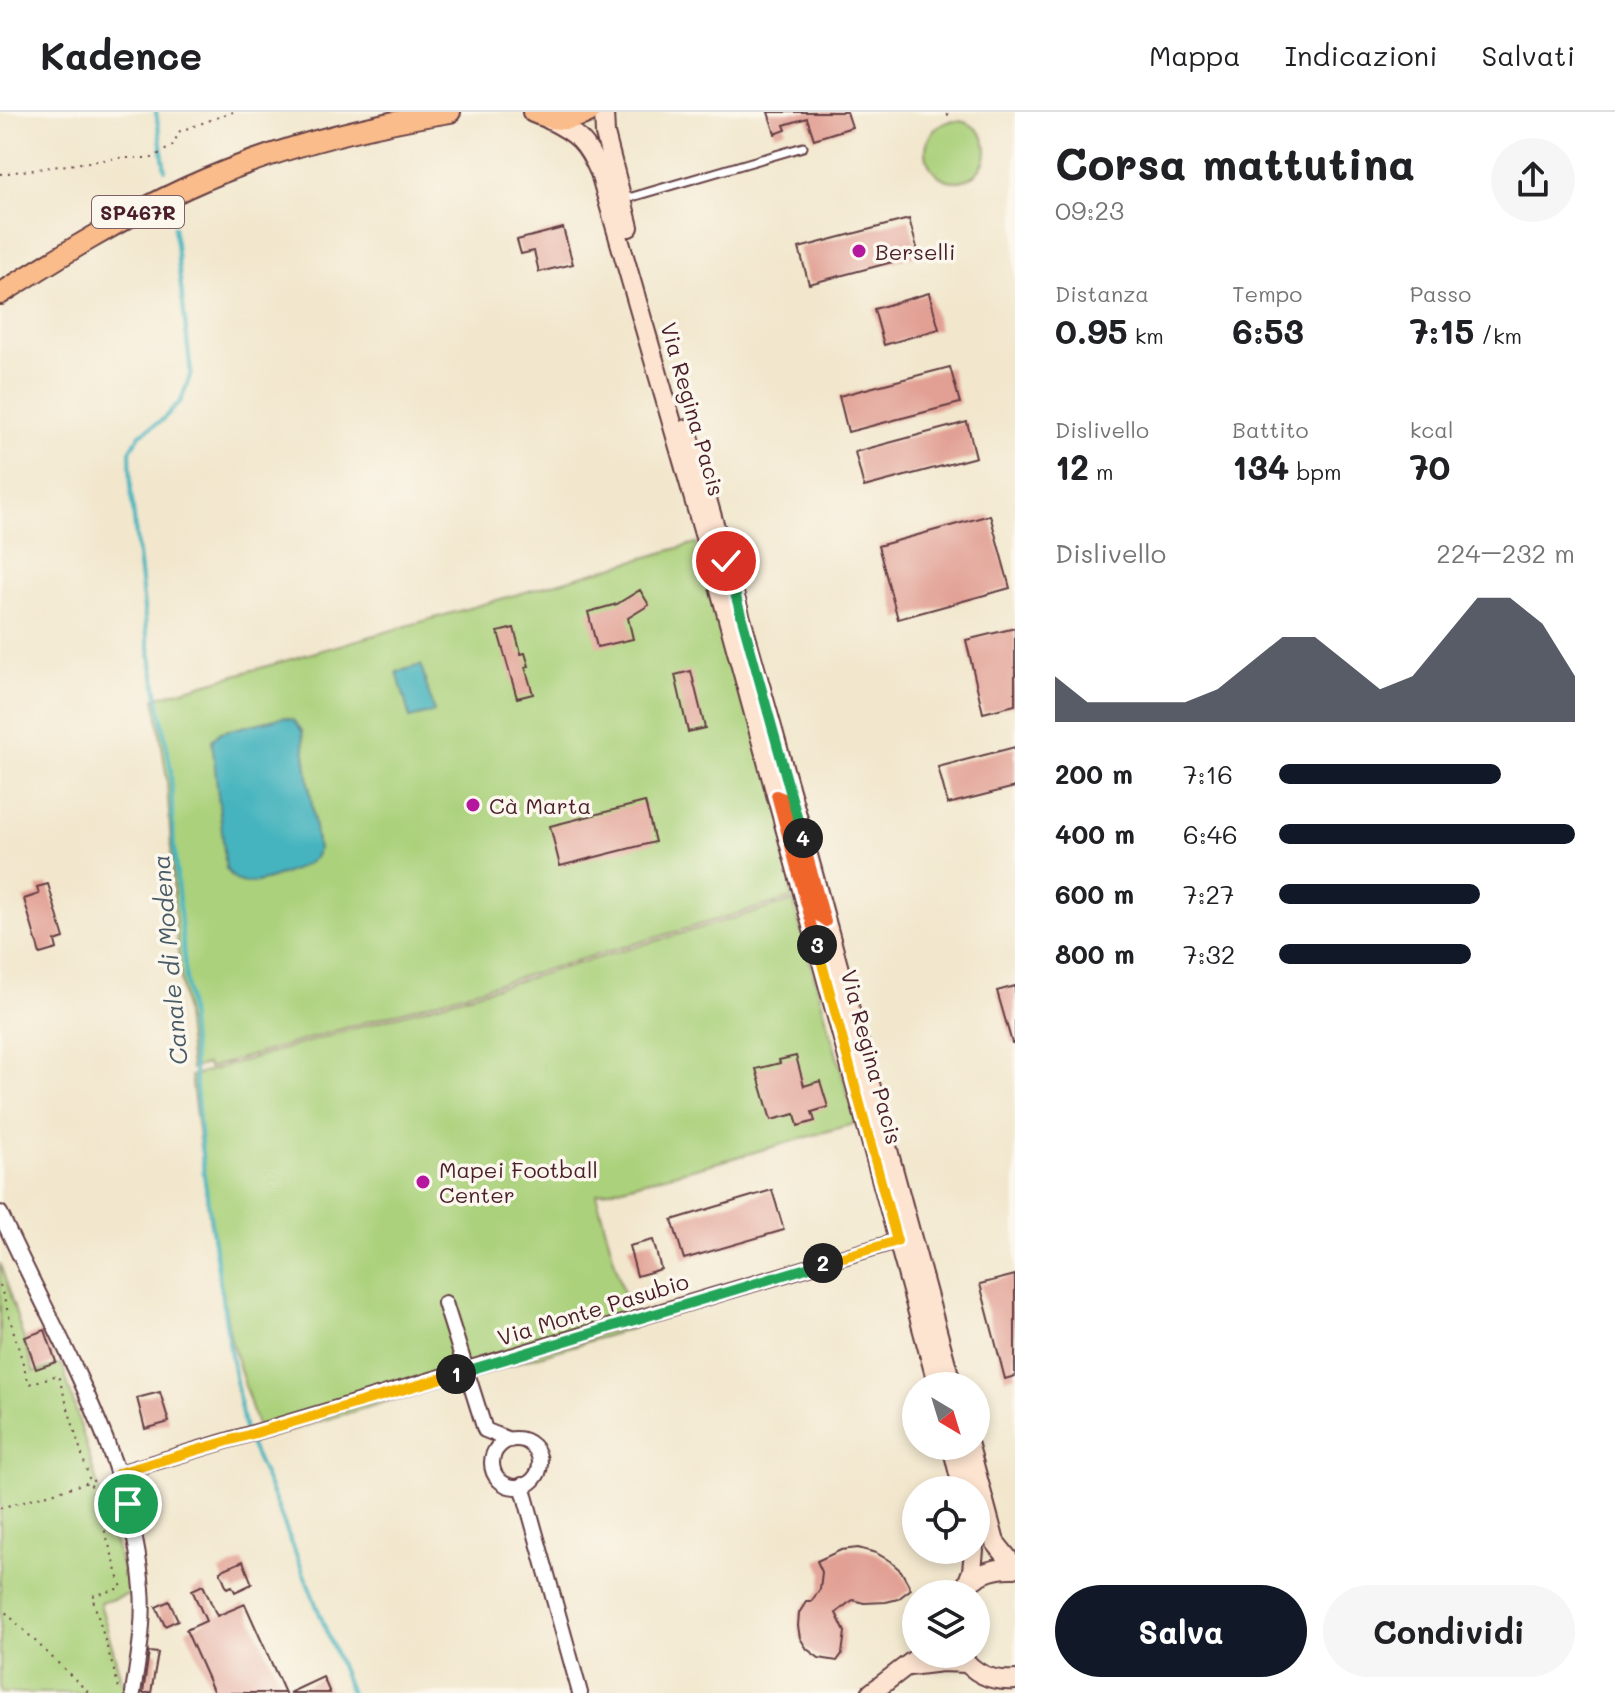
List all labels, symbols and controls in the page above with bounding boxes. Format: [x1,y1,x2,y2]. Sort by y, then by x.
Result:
text: Kadence [40,30,202,80]
text: Mappa [1149,37,1241,73]
text: Indicazioni [1285,37,1438,73]
text: Salvati [1482,37,1575,73]
text: Corsa mattutina [1055,134,1415,191]
button: share [1491,138,1575,222]
text: 09:23 [1055,193,1124,227]
road number: SP467R [92,196,184,228]
place label: Berselli [875,237,955,266]
marker: Berselli [850,242,868,260]
text: Distanza [1055,279,1149,308]
text: Tempo [1232,279,1302,308]
text: Passo [1410,279,1471,308]
text: 0.95 [1055,308,1128,353]
text: 6:53 [1232,308,1304,353]
text: 7:15 [1410,308,1474,353]
street label: Via Regina Pacis [654,319,732,499]
text: km [1128,321,1164,350]
text: /km [1474,321,1522,350]
text: Dislivello [1055,415,1149,444]
text: Battito [1232,415,1309,444]
text: kcal [1410,415,1454,444]
text: 12 [1055,444,1089,489]
text: 134 [1232,444,1289,489]
text: 70 [1410,444,1450,489]
text: m [1089,457,1114,486]
text: bpm [1289,457,1342,486]
pin [692,527,760,595]
text: Dislivello [1055,536,1166,570]
text: 224–232 m [1436,536,1575,570]
icon: check [704,539,748,583]
text: 200 m [1055,757,1133,791]
text: 7:16 [1183,757,1233,791]
place label: Cà Marta [489,791,591,820]
marker: Cà Marta [464,796,482,814]
text: 400 m [1055,817,1135,851]
text: 6:46 [1183,817,1238,851]
pin: 4 [783,818,823,858]
text: 4 [796,823,810,852]
water label: Canale di Modena [144,854,194,1066]
text: 600 m [1055,877,1134,911]
text: 7:27 [1183,877,1234,911]
pin: 3 [797,925,837,965]
text: 3 [810,930,824,959]
text: 800 m [1055,937,1135,971]
text: 7:32 [1183,937,1235,971]
street label: Via Regina Pacis [835,967,909,1147]
place label: Mapei Football Center [439,1155,598,1209]
marker: Mapei Football Center [414,1173,432,1191]
pin: 2 [803,1243,843,1283]
text: 2 [817,1248,829,1277]
street label: Via Monte Pasubio [494,1266,692,1352]
pin: 1 [436,1354,476,1394]
text: 1 [451,1359,461,1388]
north arrow [902,1372,990,1460]
map controls [902,1372,990,1668]
pin [94,1470,162,1538]
button: locate [902,1476,990,1564]
icon: arrive [106,1482,150,1526]
button: layers [902,1580,990,1668]
button: Salva [1055,1585,1307,1677]
button: Condividi [1323,1585,1575,1677]

